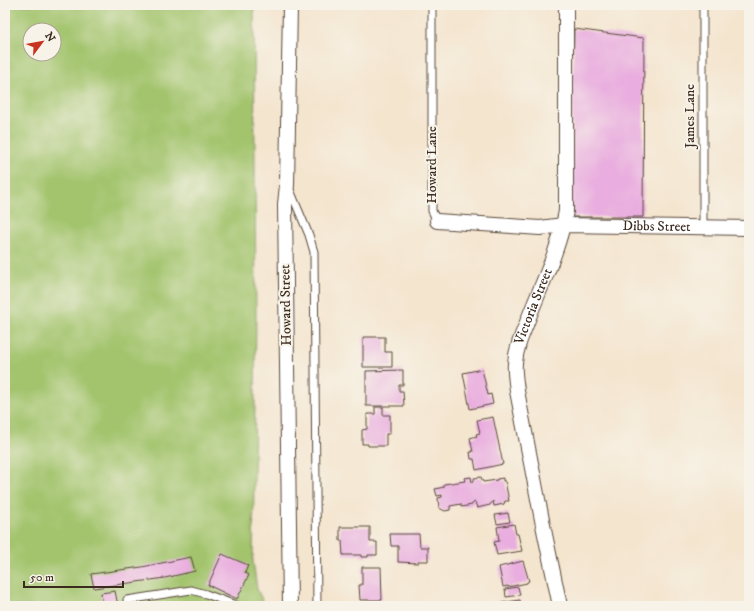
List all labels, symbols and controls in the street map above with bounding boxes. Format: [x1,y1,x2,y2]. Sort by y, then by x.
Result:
north arrow [22,22,62,62]
text: N [41,30,58,45]
street label: James Lane [681,84,699,150]
street label: Howard Lane [423,126,441,204]
street label: Dibbs Street [622,217,691,236]
street label: Howard Street [276,264,296,346]
street label: Victoria Street [510,265,557,348]
scale bar [24,563,123,589]
text: 50 m [30,570,54,585]

